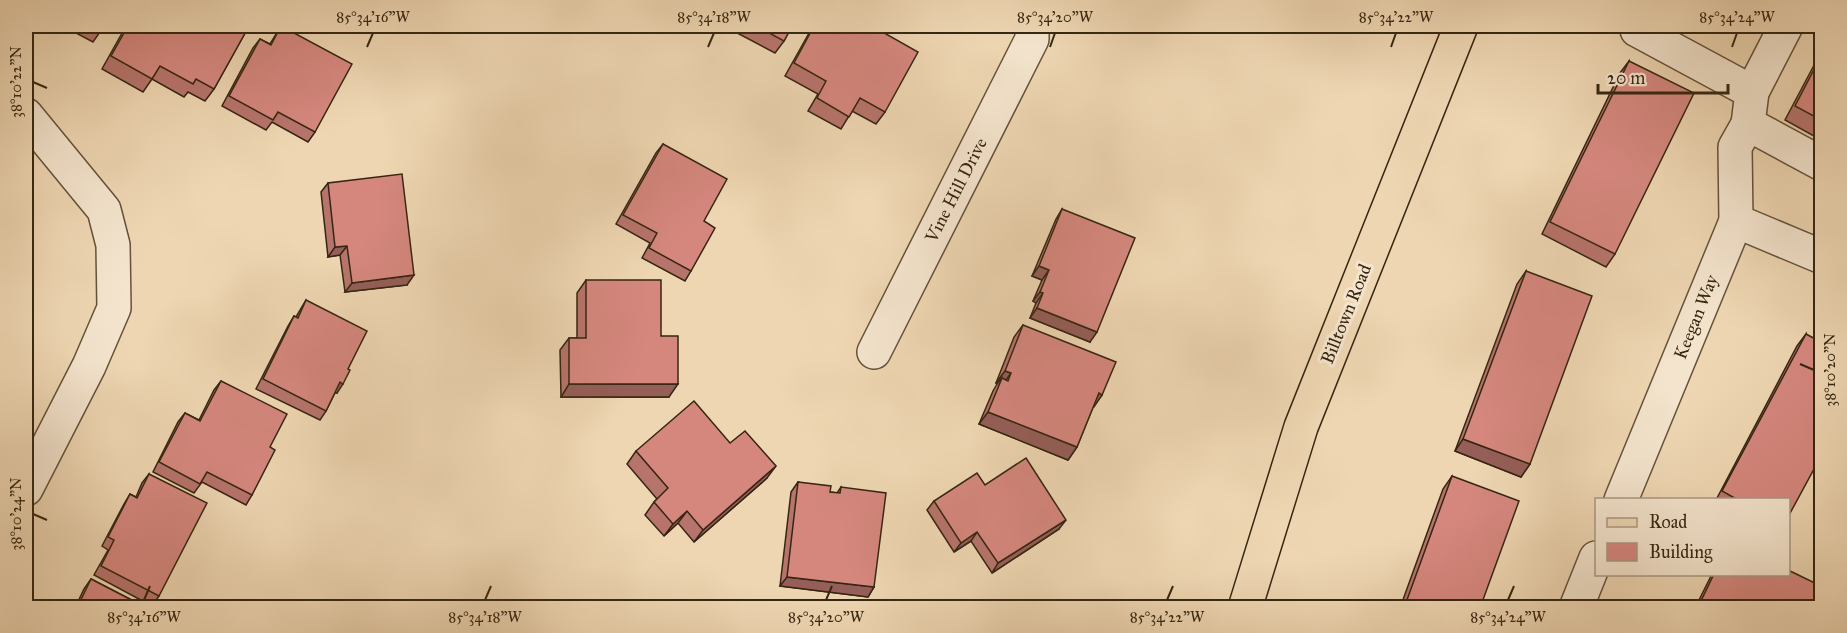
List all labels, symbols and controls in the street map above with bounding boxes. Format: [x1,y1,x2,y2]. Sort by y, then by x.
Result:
text: 85°34'16"W [336,8,410,26]
text: 85°34'18"W [677,8,752,26]
text: 85°34'20"W [1017,8,1094,26]
text: 85°34'22"W [1359,8,1434,26]
text: 85°34'24"W [1699,8,1775,26]
text: 38°10'22"N [7,46,25,118]
scale bar [1598,57,1728,95]
text: 20 m [1607,67,1645,89]
street label: Vine Hill Drive [920,134,992,247]
street label: Billtown Road [1316,261,1376,367]
street label: Keegan Way [1669,271,1724,363]
text: 38°10'20"N [1821,333,1839,407]
text: 38°10'24"N [7,477,25,551]
legend [1595,498,1790,576]
text: Road [1649,511,1687,533]
text: Building [1649,541,1713,564]
text: 85°34'16"W [107,608,181,626]
text: 85°34'18"W [448,608,523,626]
text: 85°34'20"W [788,608,865,626]
text: 85°34'22"W [1130,608,1205,626]
text: 85°34'24"W [1470,608,1546,626]

